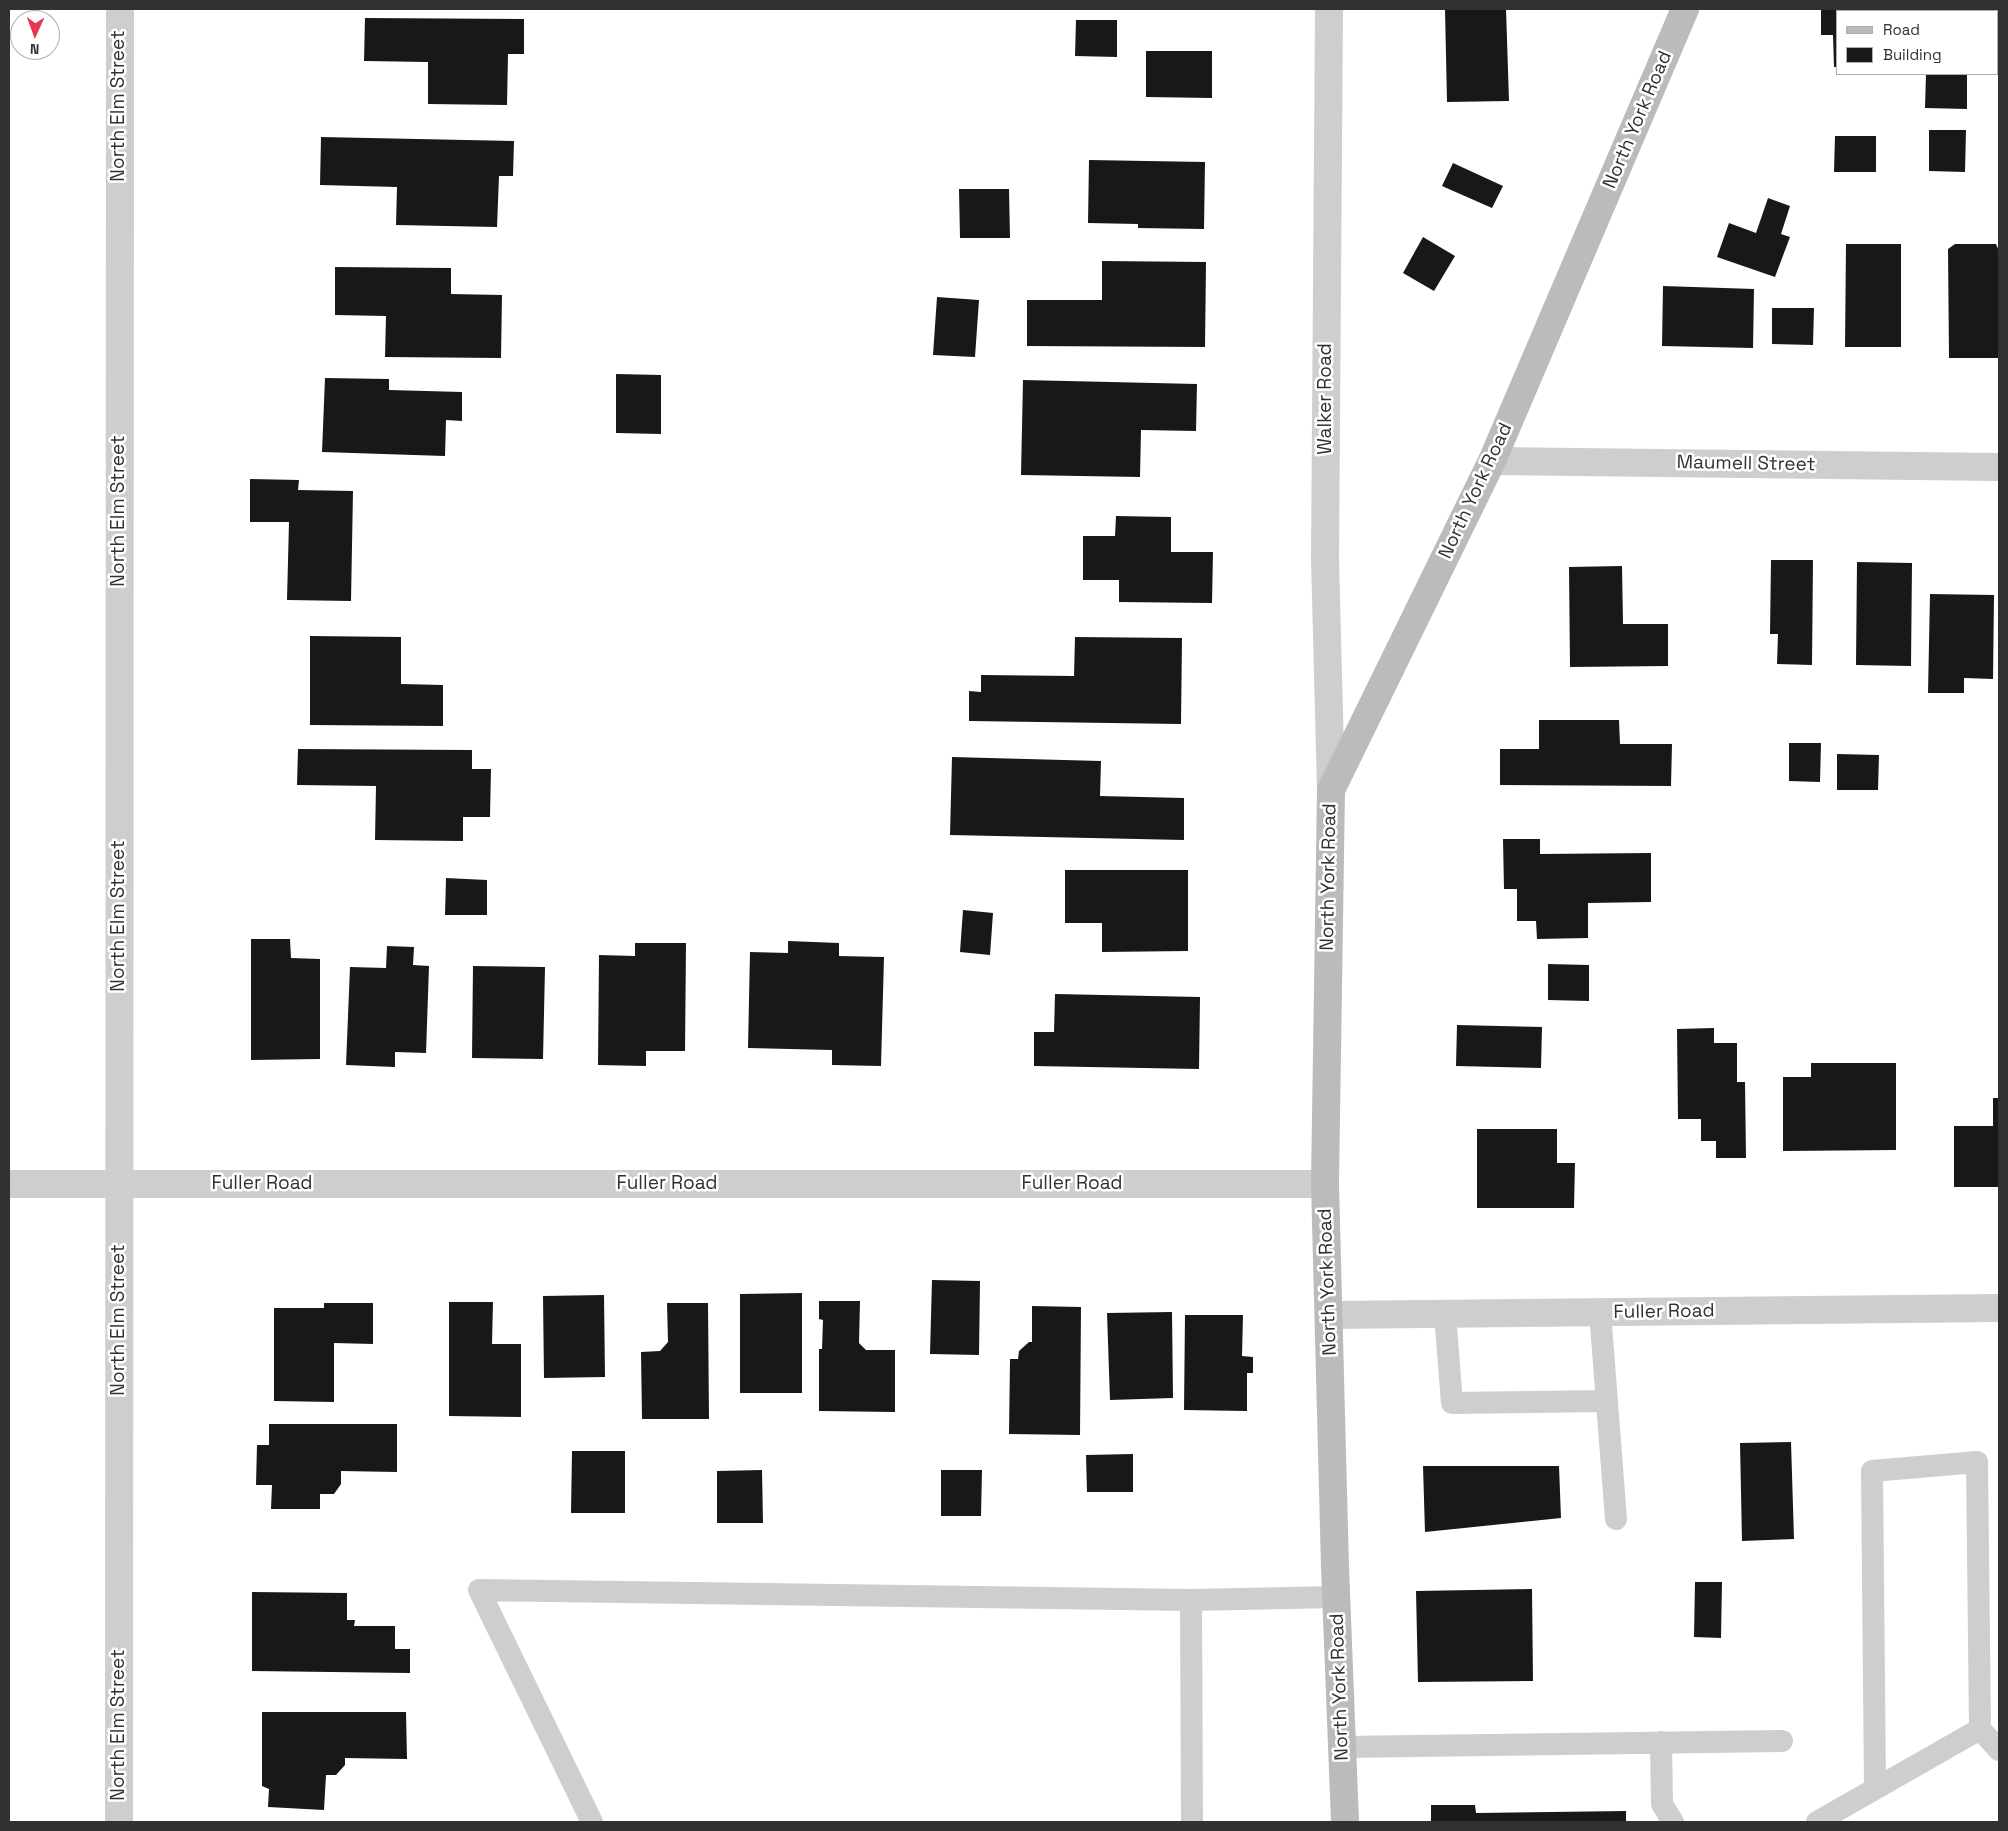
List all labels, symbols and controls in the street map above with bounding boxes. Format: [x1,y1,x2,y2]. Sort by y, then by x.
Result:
north arrow [10,10,60,60]
legend [1836,10,1998,75]
text: Road [1883,20,1920,39]
street label: North Elm Street [108,30,130,182]
text: N [30,40,40,58]
text: Building [1883,45,1942,64]
street label: North York Road [1599,48,1677,192]
street label: Walker Road [1315,343,1337,455]
street label: North York Road [1435,419,1517,563]
street label: North Elm Street [108,435,130,587]
street label: Maumell Street [1677,451,1815,477]
street label: North York Road [1316,803,1342,951]
street label: North Elm Street [108,840,130,992]
street label: Fuller Road [211,1173,313,1195]
street label: Fuller Road [616,1173,718,1195]
street label: Fuller Road [1021,1173,1123,1195]
street label: North York Road [1314,1208,1342,1356]
street label: North Elm Street [108,1244,130,1396]
street label: Fuller Road [1613,1300,1715,1324]
street label: North York Road [1326,1613,1354,1761]
street label: North Elm Street [108,1649,130,1801]

